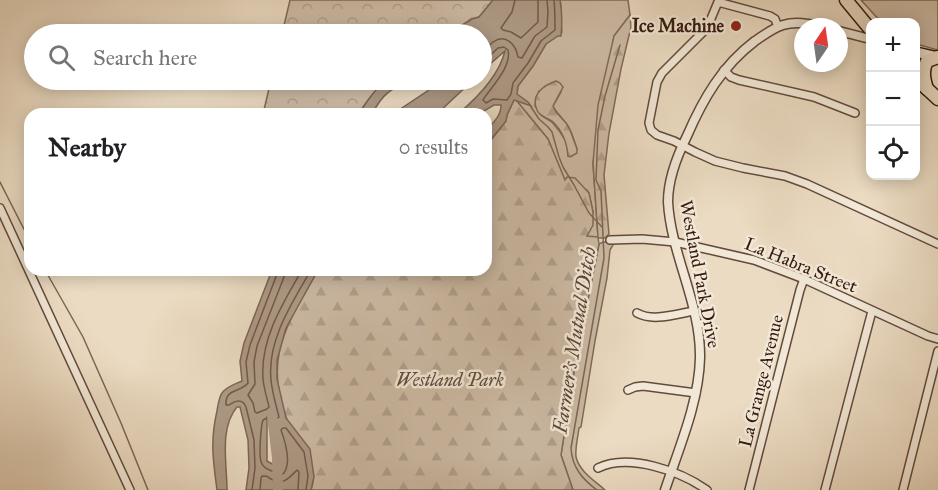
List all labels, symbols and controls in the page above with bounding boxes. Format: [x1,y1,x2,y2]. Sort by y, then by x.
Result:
place label: Ice Machine [632,15,724,37]
north arrow [794,18,848,72]
map controls [866,18,920,180]
button: + [866,18,920,72]
marker: Ice Machine [729,19,743,33]
search box [24,24,492,90]
icon: search [45,41,78,74]
text: Search here [93,44,197,71]
button: − [866,72,920,126]
button: locate [866,126,920,180]
text: Nearby [48,131,126,163]
text: 0 results [399,135,468,159]
street label: Westland Park Drive [675,198,725,350]
street label: La Habra Street [741,232,861,298]
water label: Farmer's Mutual Ditch [547,245,601,436]
street label: La Grange Avenue [734,312,789,450]
park label: Westland Park [396,369,504,391]

